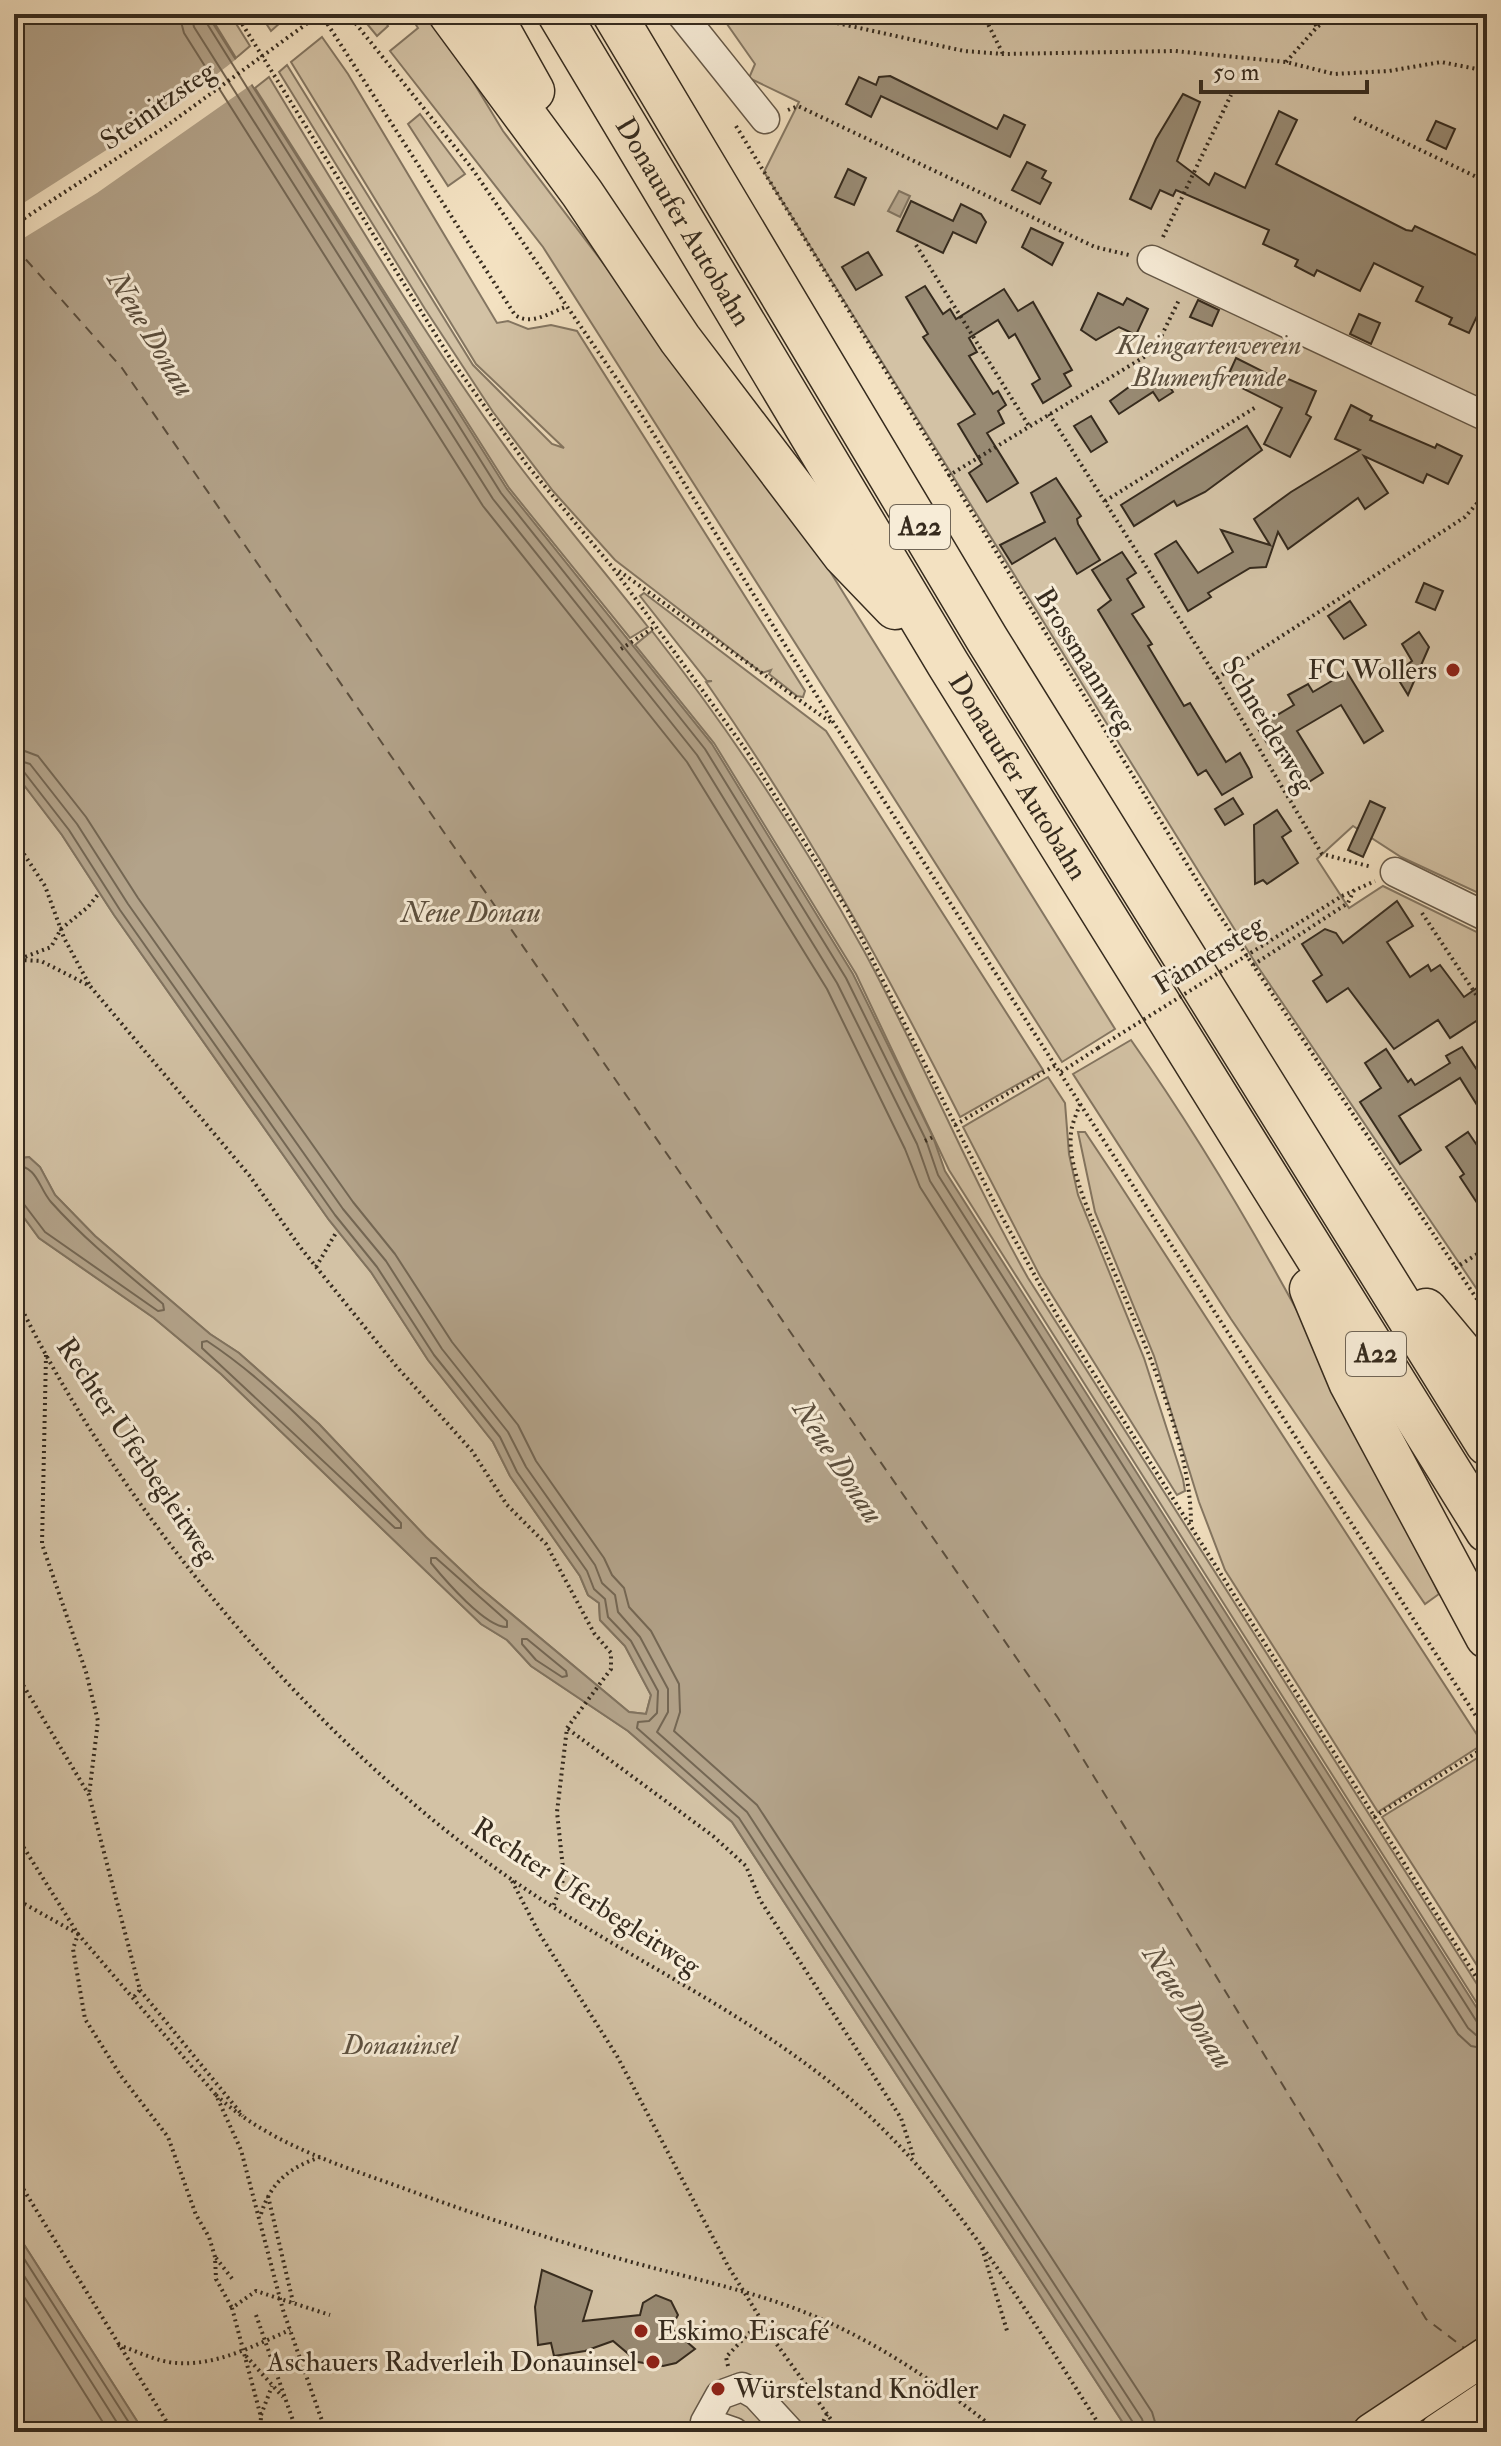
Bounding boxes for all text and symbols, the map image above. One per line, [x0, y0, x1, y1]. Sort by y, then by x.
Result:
scale bar [1201, 44, 1367, 94]
street label: Steinitzsteg [94, 53, 223, 158]
text: 50 m [1213, 57, 1260, 88]
street label: Donauufer Autobahn [607, 111, 759, 332]
water label: Neue Donau [98, 263, 203, 403]
park label: Kleingartenverein Blumenfreunde [1115, 328, 1301, 395]
road number: A22 [890, 505, 950, 549]
street label: Brossmannweg [1026, 582, 1144, 741]
street label: Schneiderweg [1213, 650, 1323, 801]
place label: FC Wollers [1308, 653, 1437, 688]
marker: FC Wollers [1444, 661, 1462, 679]
street label: Donauufer Autobahn [940, 667, 1095, 886]
water label: Neue Donau [399, 894, 541, 931]
street label: Fännersteg [1147, 907, 1272, 1003]
street label: Rechter Uferbegleitweg [48, 1331, 226, 1572]
road number: A22 [1346, 1332, 1406, 1376]
water label: Neue Donau [783, 1392, 892, 1531]
street label: Rechter Uferbegleitweg [465, 1810, 708, 1985]
water label: Neue Donau [1133, 1937, 1242, 2076]
park label: Donauinsel [342, 2028, 460, 2063]
place label: Eskimo Eiscafé [657, 2314, 830, 2349]
marker: Eskimo Eiscafé [632, 2322, 650, 2340]
place label: Aschauers Radverleih Donauinsel [266, 2345, 637, 2380]
marker: Aschauers Radverleih Donauinsel [644, 2353, 662, 2371]
place label: Würstelstand Knödler [733, 2372, 979, 2407]
marker: Würstelstand Knödler [709, 2380, 727, 2398]

